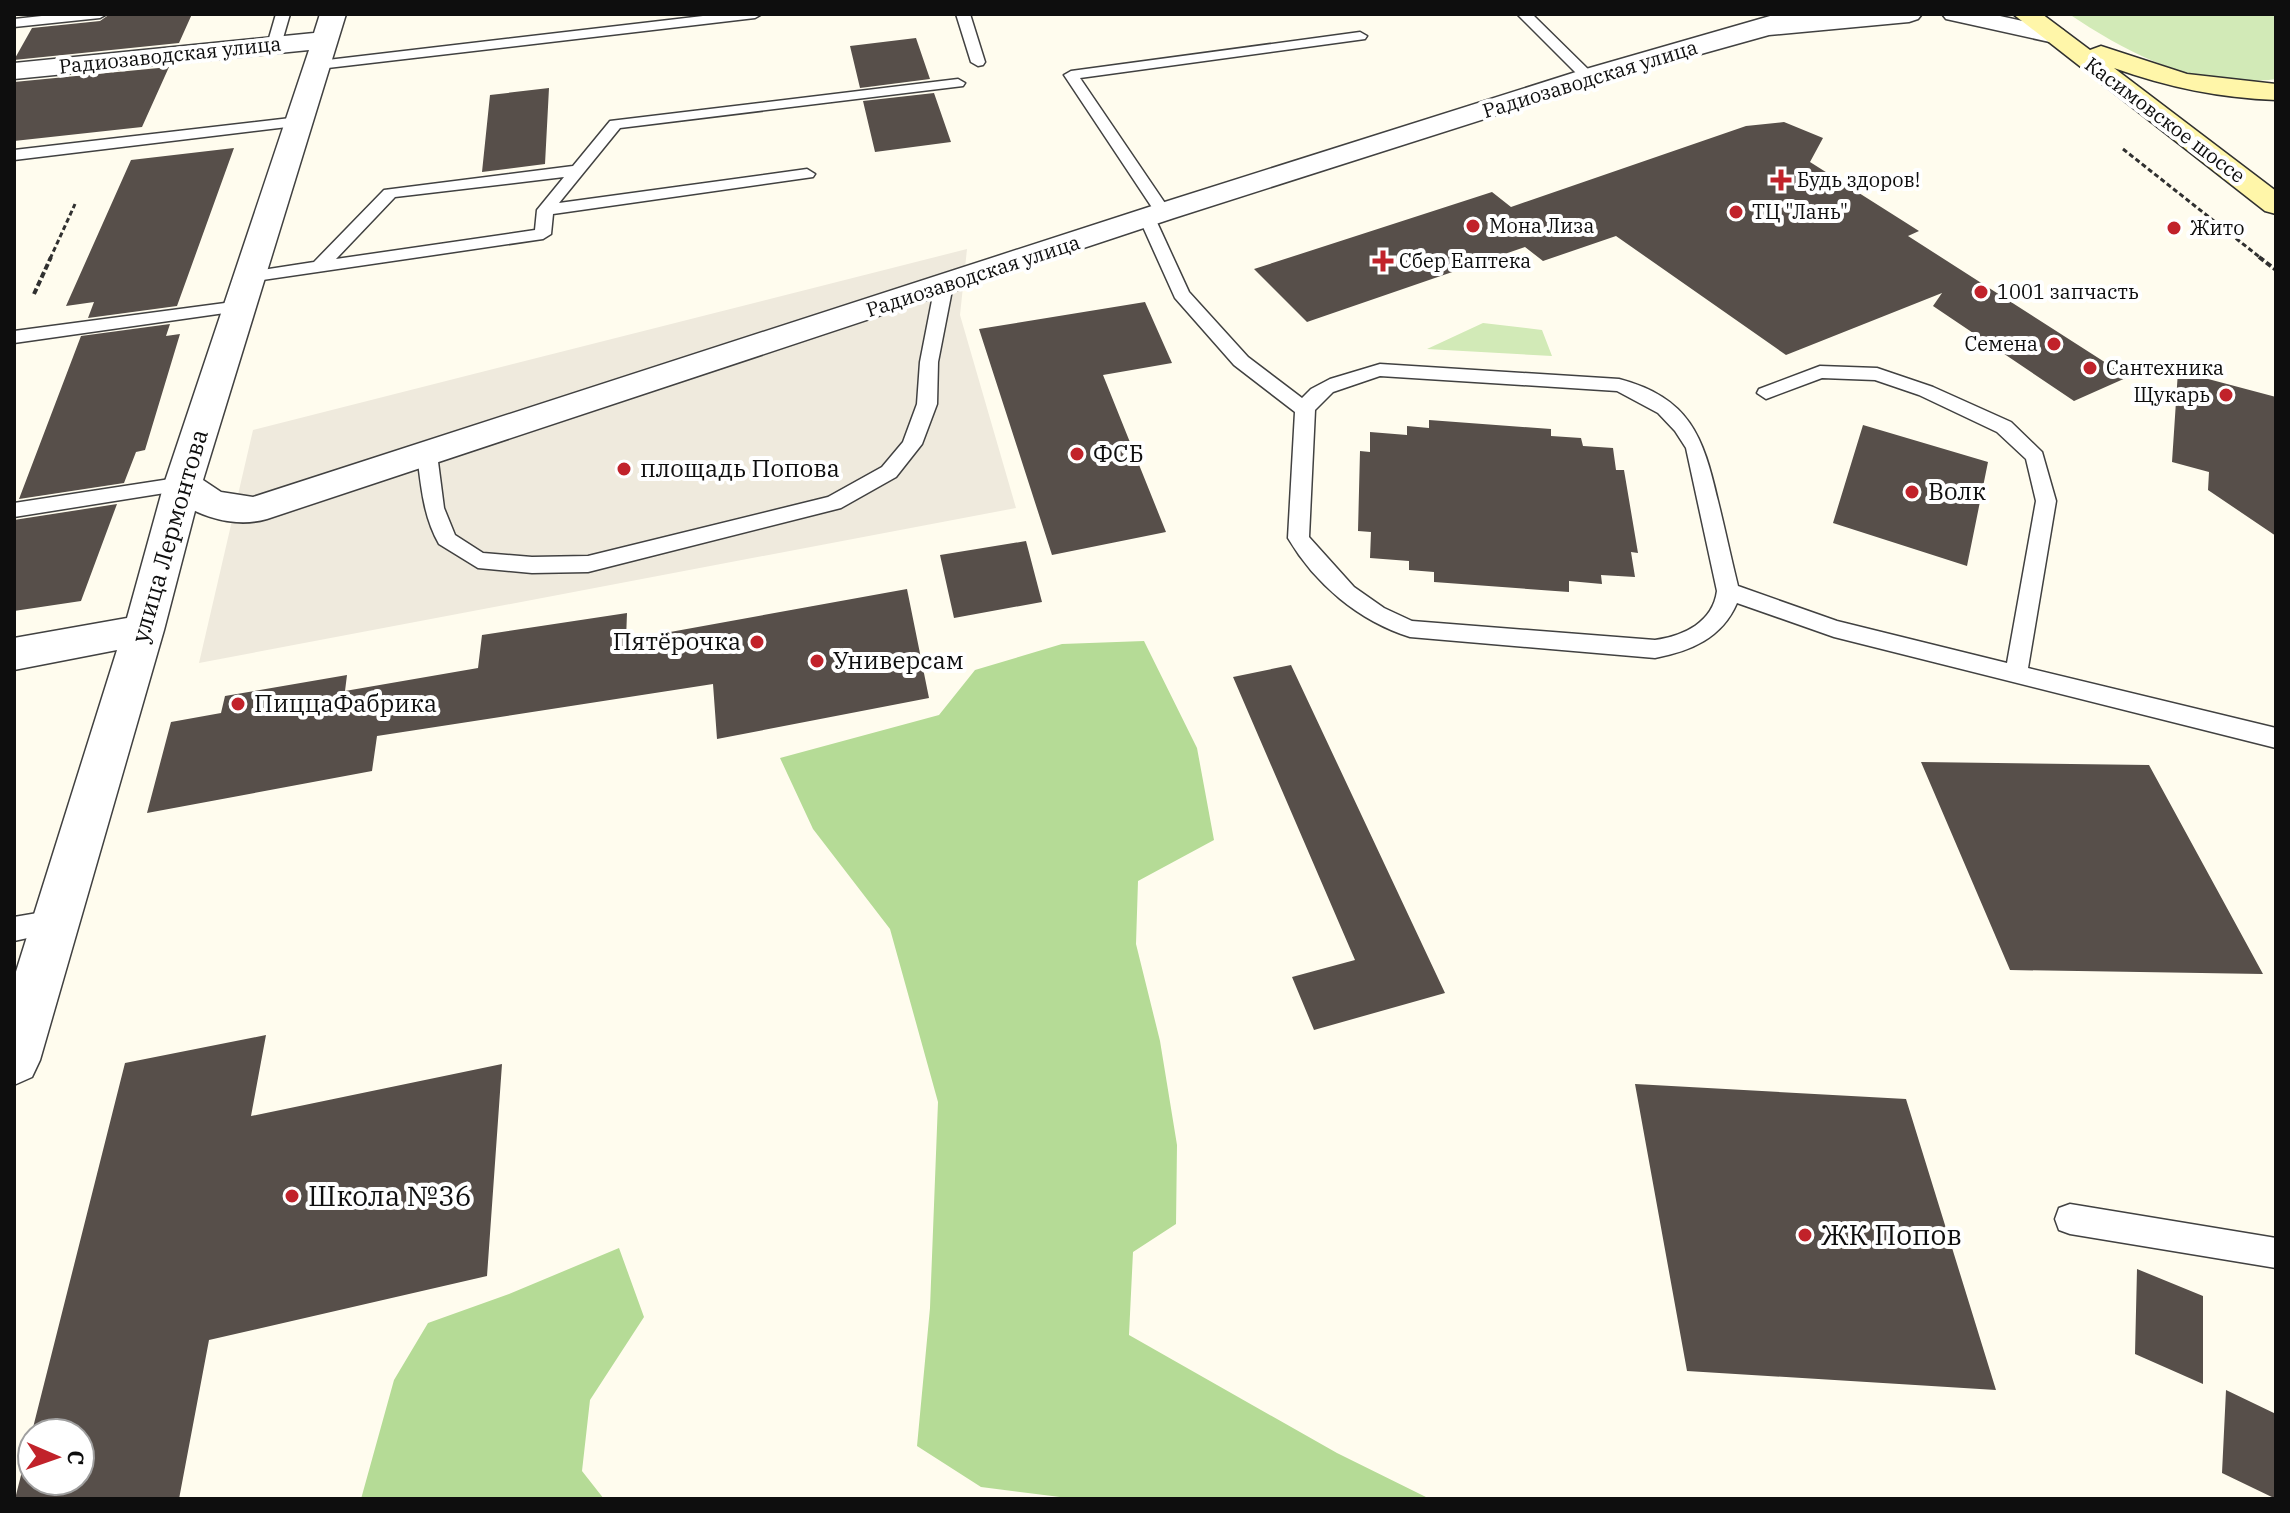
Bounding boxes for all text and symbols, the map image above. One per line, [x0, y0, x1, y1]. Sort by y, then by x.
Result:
street label: Радиозаводская улица [57, 29, 283, 80]
street label: Радиозаводская улица [1479, 33, 1701, 124]
street label: Касимовское шоссе [2080, 50, 2251, 189]
place label: Будь здоров! [1797, 166, 1920, 193]
marker: Будь здоров! [1772, 171, 1790, 189]
place label: ТЦ "Лань" [1752, 198, 1848, 225]
marker: ТЦ "Лань" [1727, 203, 1745, 221]
place label: Мона Лиза [1489, 212, 1594, 239]
place label: Жито [2190, 214, 2245, 241]
marker: Мона Лиза [1464, 217, 1482, 235]
marker: Жито [2165, 219, 2183, 237]
street label: Радиозаводская улица [862, 228, 1083, 323]
place label: Сбер Еаптека [1399, 247, 1531, 274]
marker: Сбер Еаптека [1374, 252, 1392, 270]
place label: 1001 запчасть [1997, 278, 2139, 305]
marker: 1001 запчасть [1972, 283, 1990, 301]
place label: Семена [1965, 330, 2038, 357]
marker: Семена [2045, 335, 2063, 353]
place label: Сантехника [2106, 354, 2224, 381]
marker: Сантехника [2081, 359, 2099, 377]
place label: Щукарь [2133, 381, 2210, 408]
marker: Щукарь [2217, 386, 2235, 404]
street label: улица Лермонтова [123, 425, 215, 646]
place label: ФСБ [1093, 437, 1144, 469]
marker: ФСБ [1068, 445, 1086, 463]
place label: площадь Попова [640, 452, 840, 484]
marker: площадь Попова [615, 460, 633, 478]
place label: Волк [1928, 475, 1986, 507]
marker: Волк [1903, 483, 1921, 501]
place label: Пятёрочка [613, 625, 741, 657]
marker: Пятёрочка [748, 633, 766, 651]
place label: Универсам [833, 644, 964, 676]
marker: Универсам [808, 652, 826, 670]
place label: ПиццаФабрика [254, 687, 437, 719]
marker: ПиццаФабрика [229, 695, 247, 713]
place label: Школа №36 [308, 1177, 472, 1214]
marker: Школа №36 [283, 1187, 301, 1205]
place label: ЖК Попов [1821, 1216, 1962, 1253]
marker: ЖК Попов [1796, 1226, 1814, 1244]
north arrow [16, 1417, 96, 1497]
text: С [62, 1450, 91, 1466]

